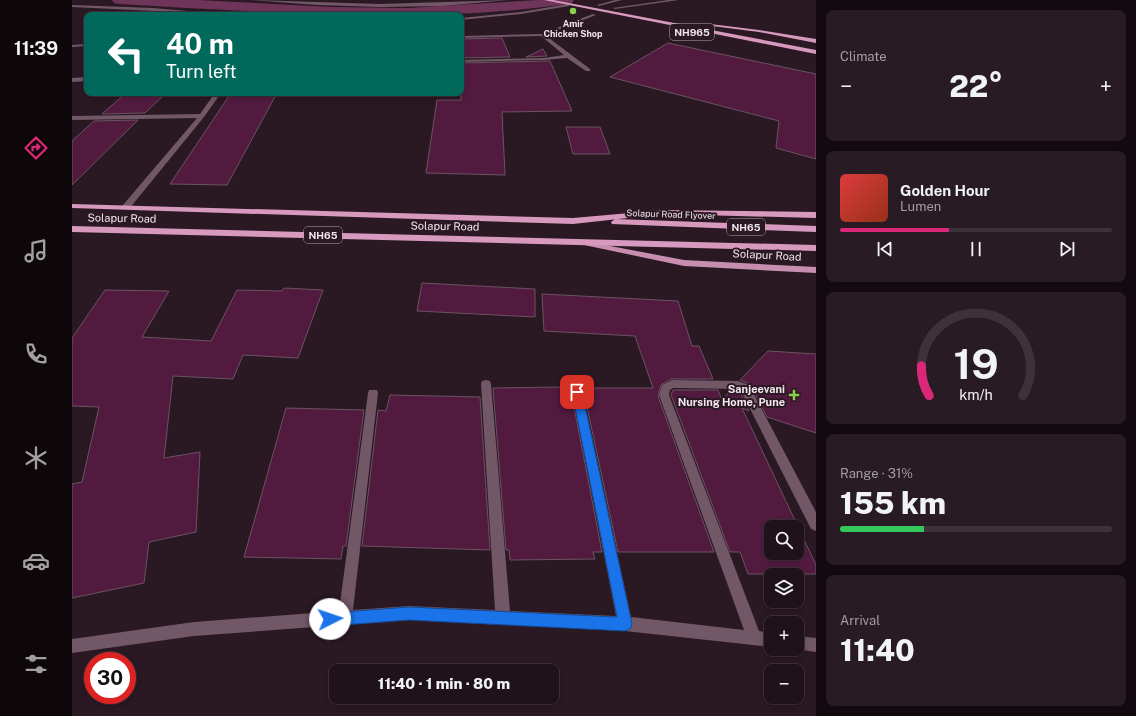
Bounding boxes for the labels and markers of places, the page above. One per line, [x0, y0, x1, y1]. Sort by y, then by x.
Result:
marker: Amir Chicken Shop [568, 6, 578, 16]
place label: Amir Chicken Shop [544, 18, 603, 39]
pin [560, 375, 594, 409]
place label: Sanjeevani Nursing Home, Pune [678, 383, 785, 408]
marker: Sanjeevani Nursing Home, Pune [788, 389, 800, 401]

